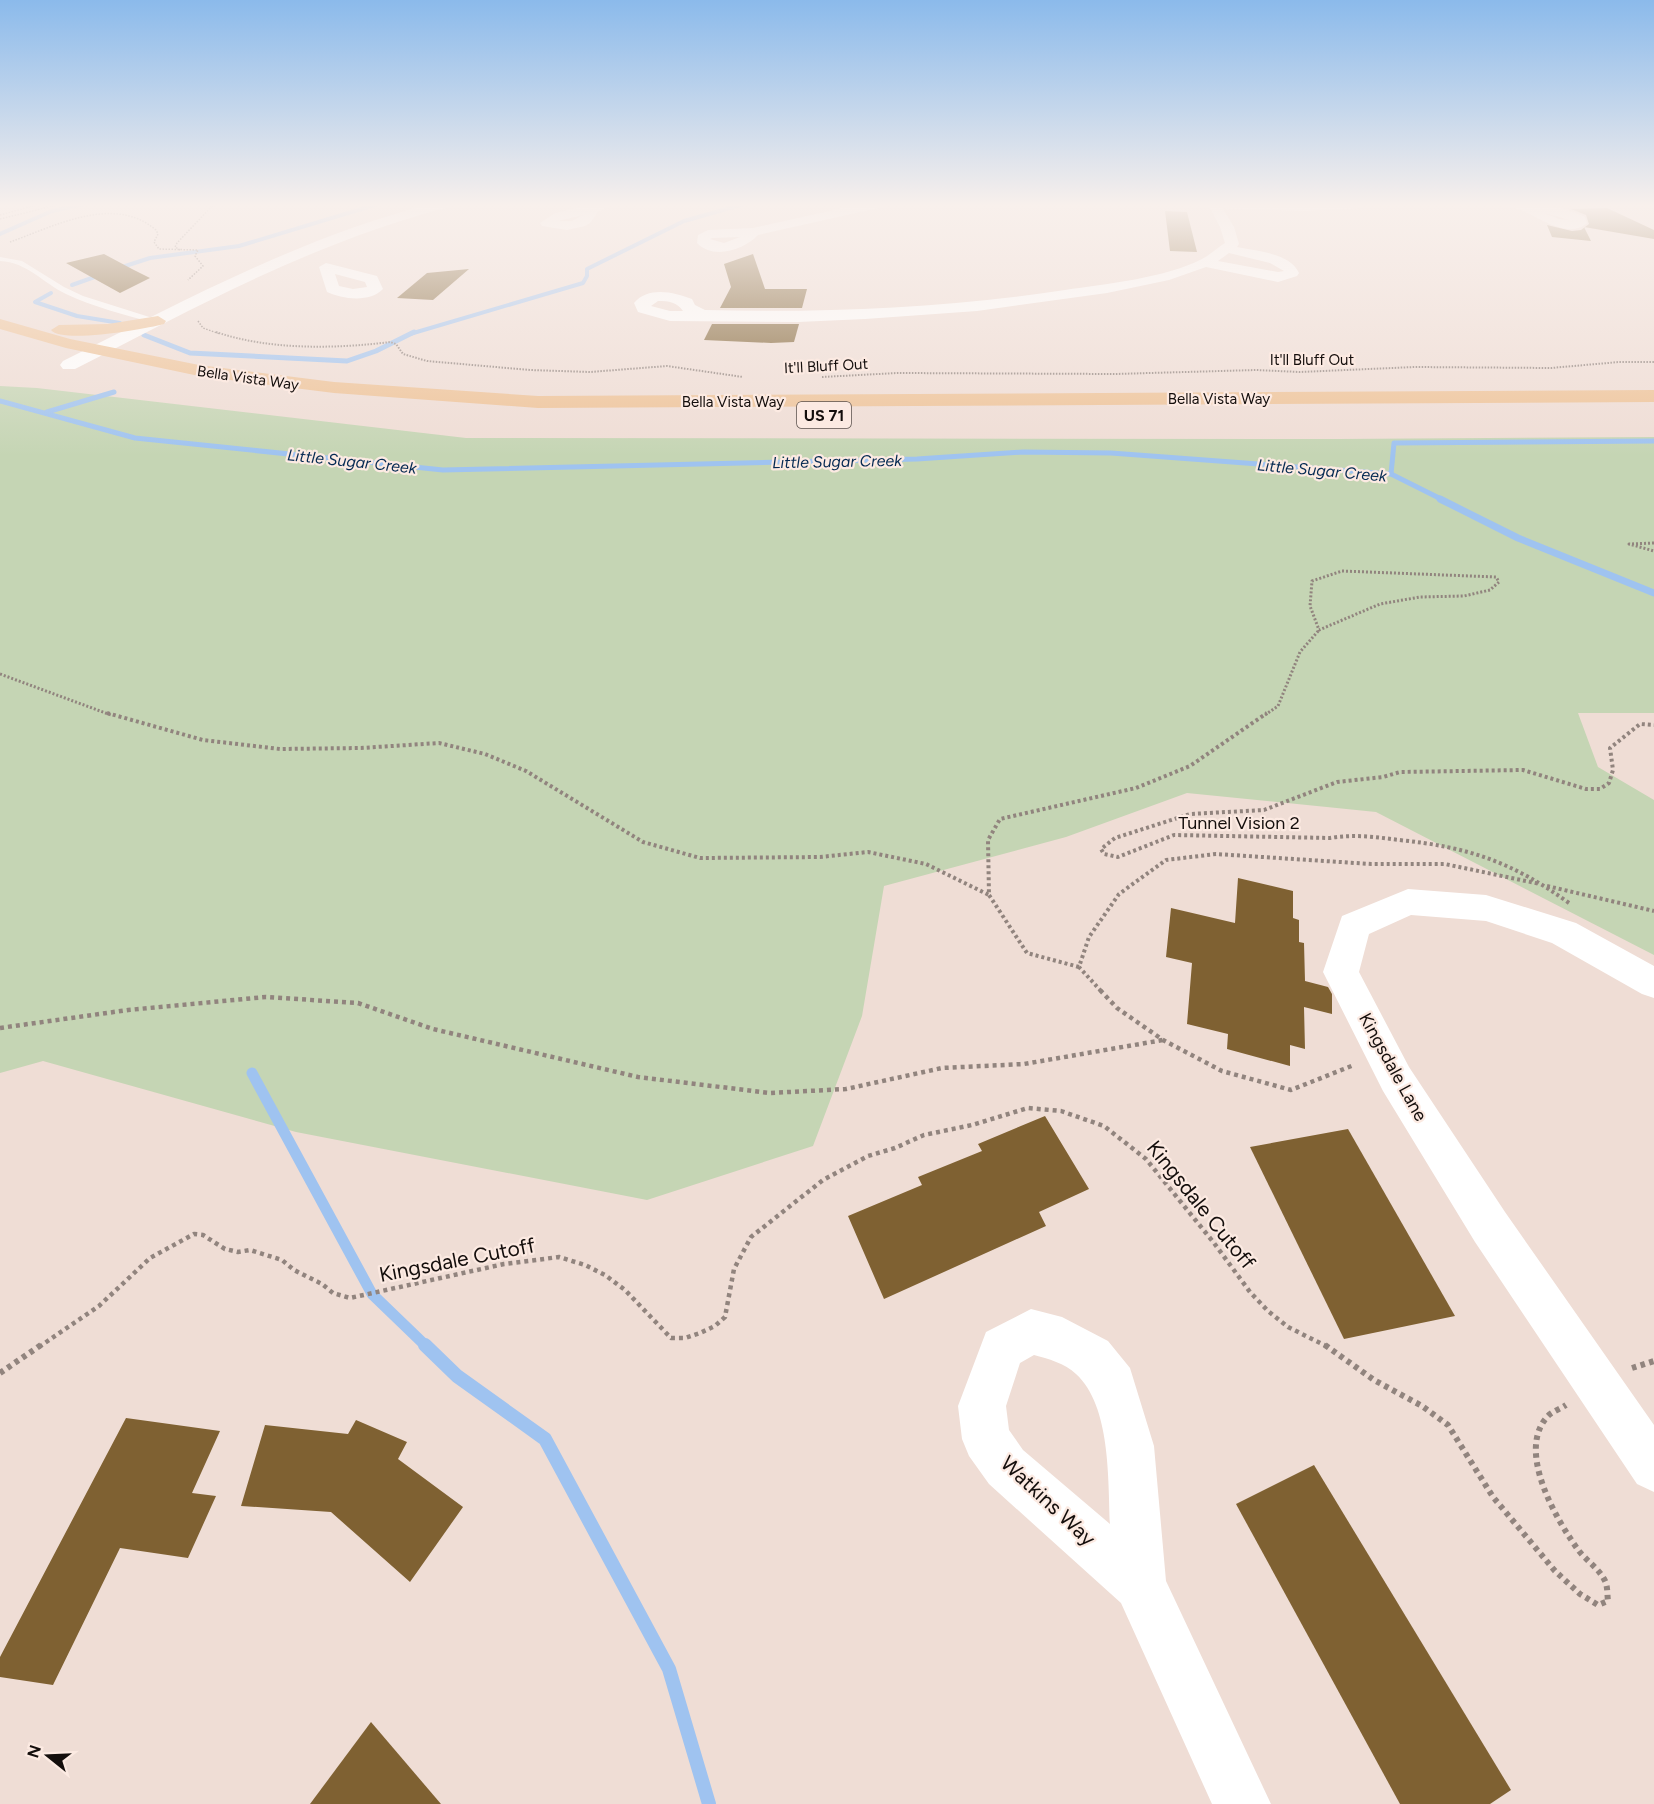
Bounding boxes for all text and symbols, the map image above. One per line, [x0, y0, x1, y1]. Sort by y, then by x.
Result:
street label: It'll Bluff Out [1270, 351, 1354, 369]
street label: It'll Bluff Out [783, 355, 869, 377]
street label: Bella Vista Way [196, 362, 300, 394]
street label: Bella Vista Way [1168, 390, 1270, 408]
street label: Bella Vista Way [682, 393, 784, 411]
road number: US 71 [797, 402, 851, 428]
water label: Little Sugar Creek [286, 445, 419, 478]
water label: Little Sugar Creek [772, 451, 903, 472]
water label: Little Sugar Creek [1256, 455, 1389, 486]
street label: Tunnel Vision 2 [1178, 812, 1300, 834]
street label: Kingsdale Lane [1354, 1009, 1432, 1125]
street label: Kingsdale Cutoff [1142, 1135, 1261, 1274]
street label: Kingsdale Cutoff [377, 1232, 537, 1287]
street label: Watkins Way [996, 1450, 1101, 1551]
north arrow [18, 1726, 78, 1786]
text: N [23, 1743, 45, 1760]

